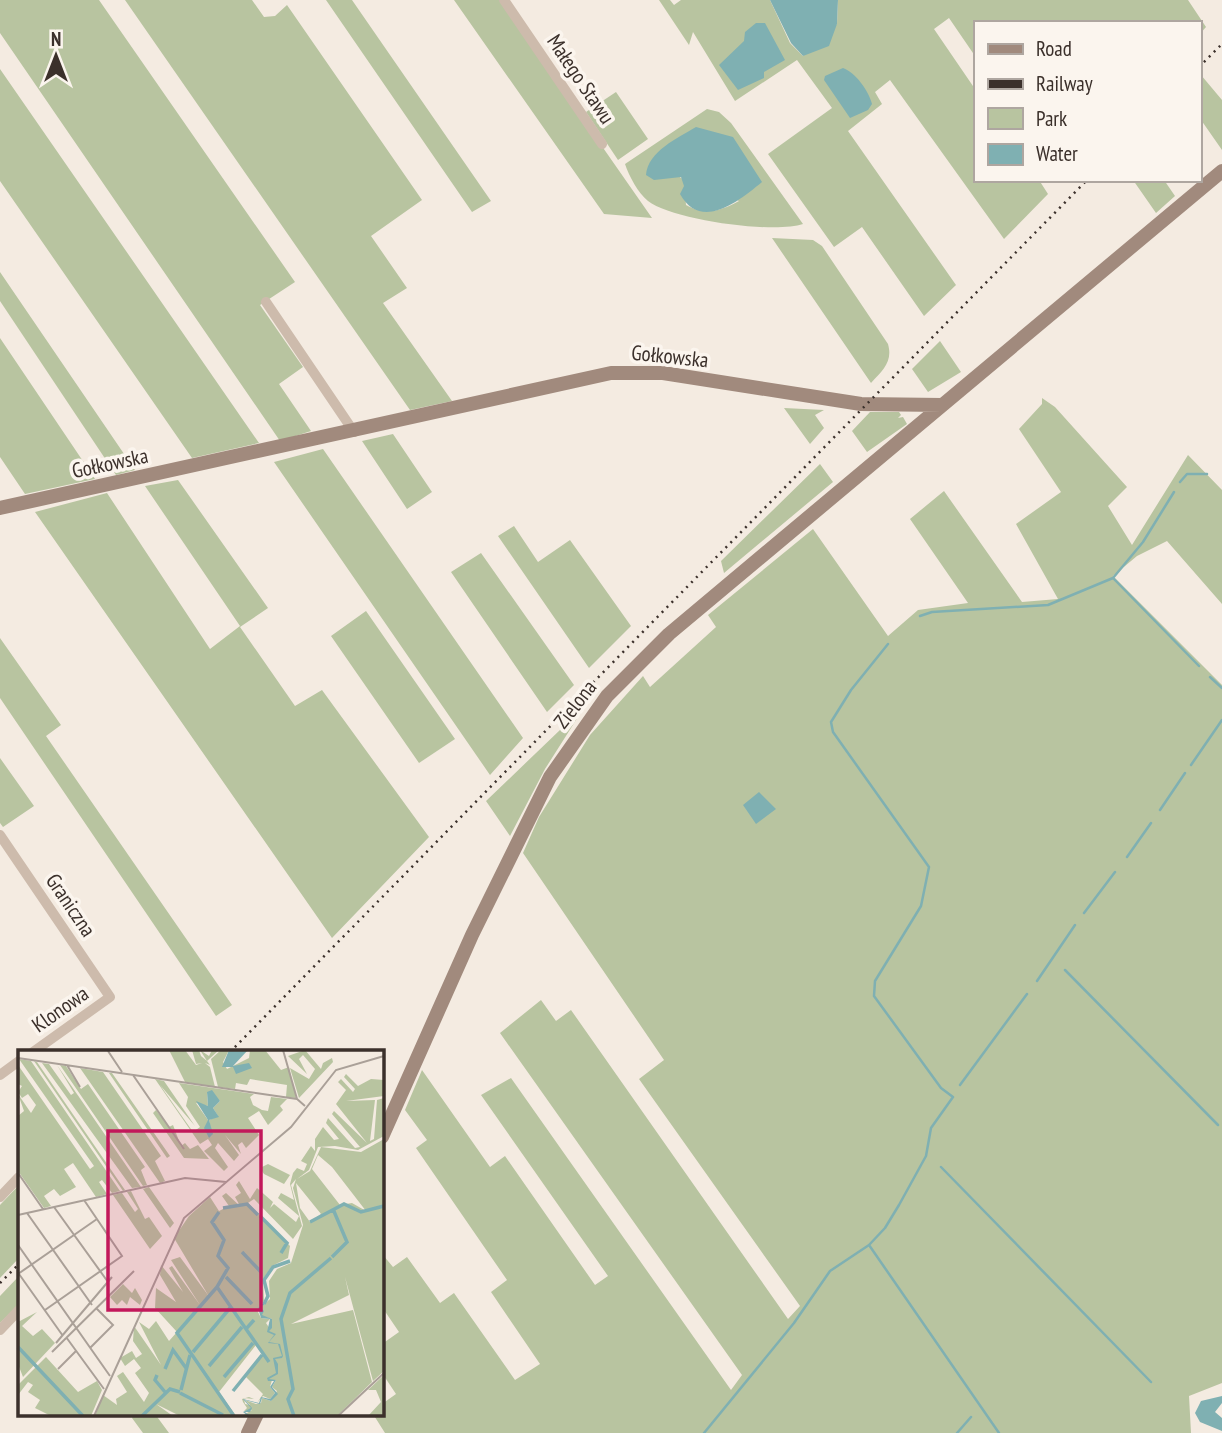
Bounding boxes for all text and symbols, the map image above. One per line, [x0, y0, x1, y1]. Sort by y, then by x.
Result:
north arrow [21, 21, 91, 91]
legend [974, 21, 1201, 182]
text: N [51, 27, 61, 51]
street label: Małego Stawu [541, 29, 621, 129]
text: Road [1036, 35, 1072, 62]
text: Railway [1036, 70, 1093, 97]
text: Park [1036, 105, 1067, 132]
text: Water [1036, 140, 1078, 167]
street label: Gołkowska [630, 339, 710, 373]
street label: Gołkowska [69, 442, 151, 484]
street label: Zielona [548, 674, 602, 734]
street label: Graniczna [40, 868, 102, 942]
street label: Klonowa [26, 980, 94, 1038]
inset map [18, 1050, 383, 1416]

